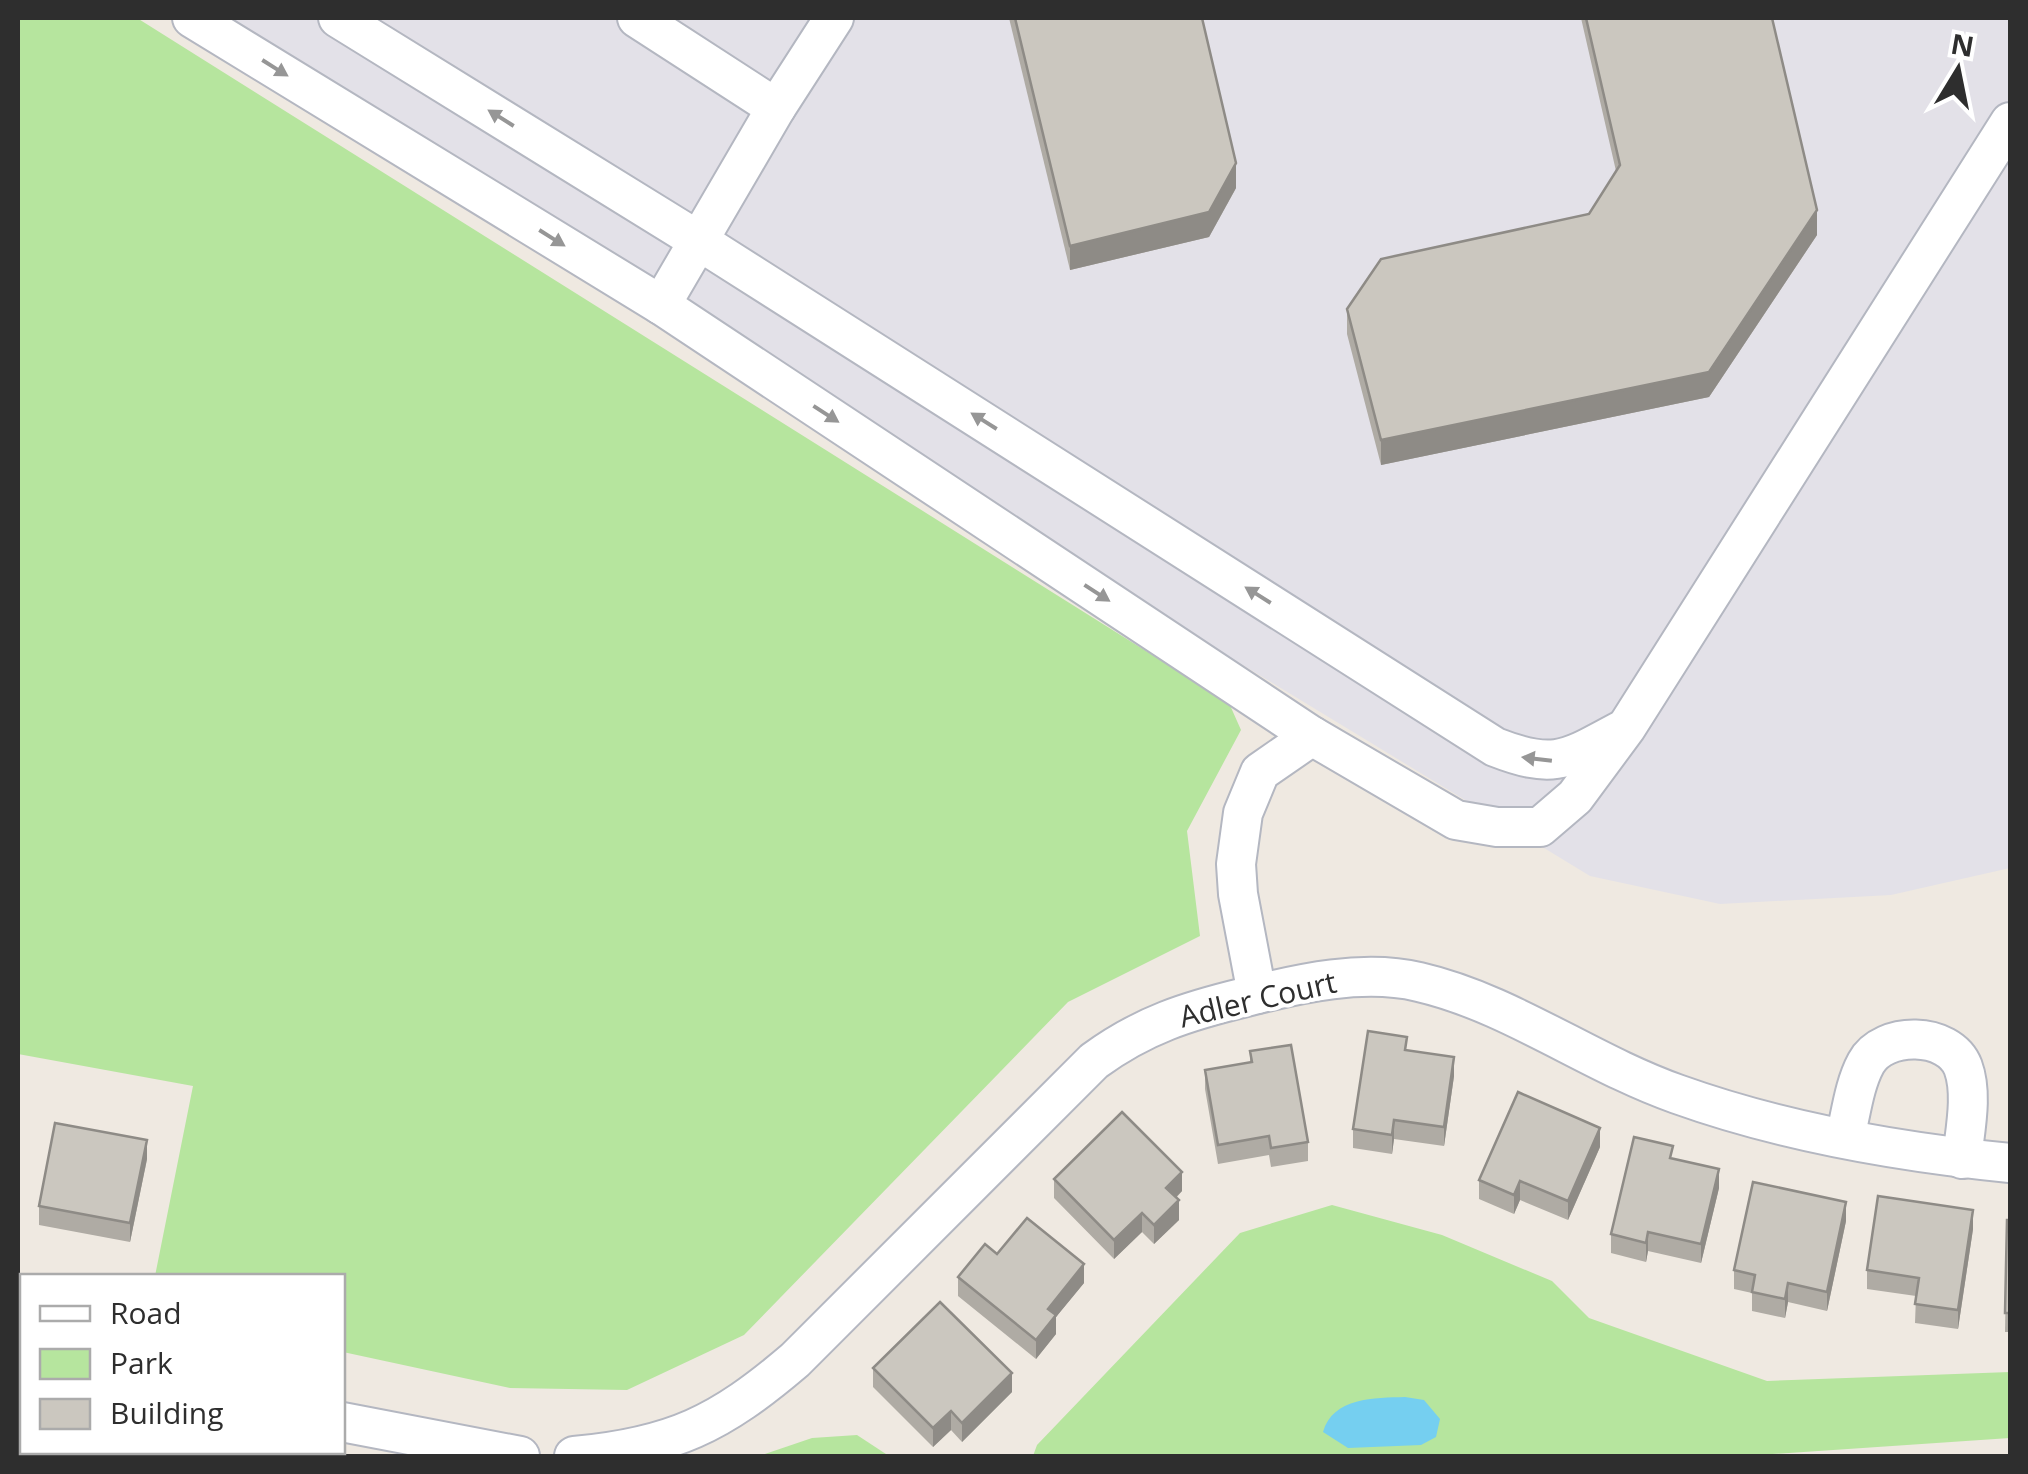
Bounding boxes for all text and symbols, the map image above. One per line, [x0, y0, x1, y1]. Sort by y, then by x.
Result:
north arrow [1908, 20, 2008, 120]
text: N [1948, 24, 1977, 65]
one-way arrow [261, 59, 289, 77]
one-way arrow [487, 110, 515, 128]
one-way arrow [538, 229, 566, 246]
one-way arrow [812, 404, 839, 422]
one-way arrow [970, 413, 998, 431]
one-way arrow [1083, 583, 1110, 601]
one-way arrow [1245, 587, 1272, 605]
one-way arrow [1521, 751, 1552, 767]
street label: Adler Court [1175, 961, 1340, 1037]
legend [20, 1274, 345, 1454]
text: Road [110, 1292, 182, 1333]
text: Park [110, 1342, 173, 1383]
text: Building [110, 1392, 224, 1433]

